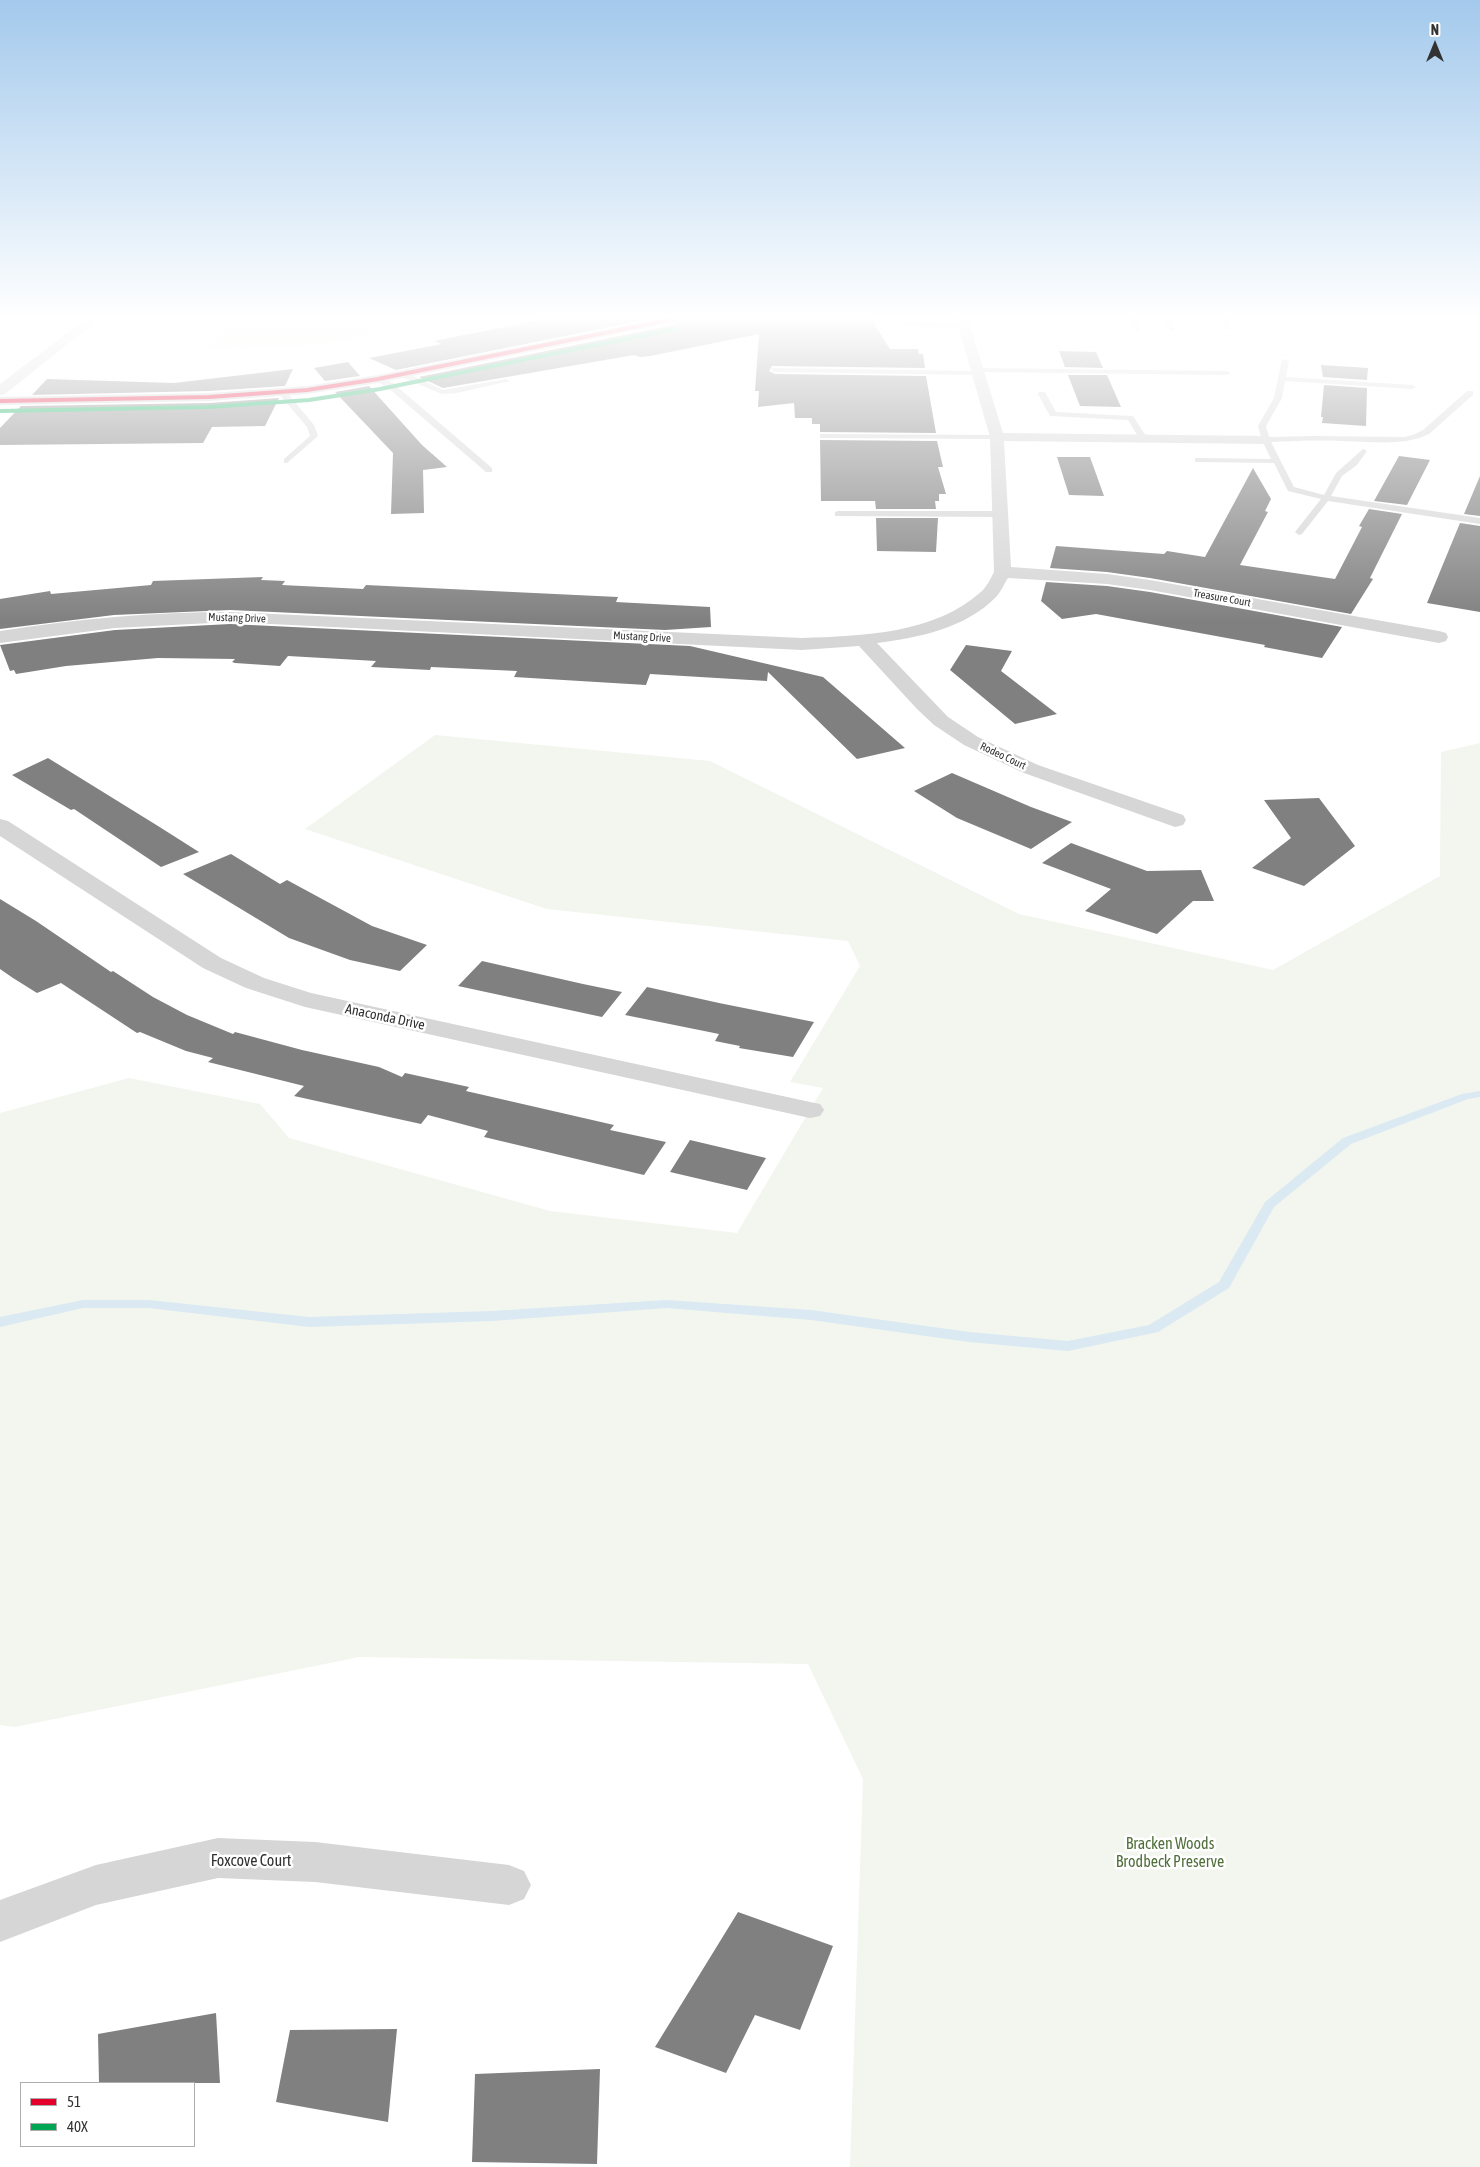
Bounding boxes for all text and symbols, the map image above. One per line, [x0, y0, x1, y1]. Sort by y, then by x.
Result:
north arrow [1410, 20, 1460, 70]
text: N [1431, 22, 1439, 38]
street label: Treasure Court [1192, 586, 1252, 610]
street label: Mustang Drive [208, 610, 266, 626]
street label: Mustang Drive [613, 629, 671, 645]
street label: Rodeo Court [978, 740, 1028, 772]
street label: Anaconda Drive [344, 1000, 426, 1034]
park label: Bracken Woods Brodbeck Preserve [1116, 1834, 1224, 1872]
street label: Foxcove Court [211, 1851, 291, 1871]
legend [20, 2082, 195, 2147]
text: 51 [67, 2093, 81, 2110]
text: 40X [67, 2118, 88, 2135]

